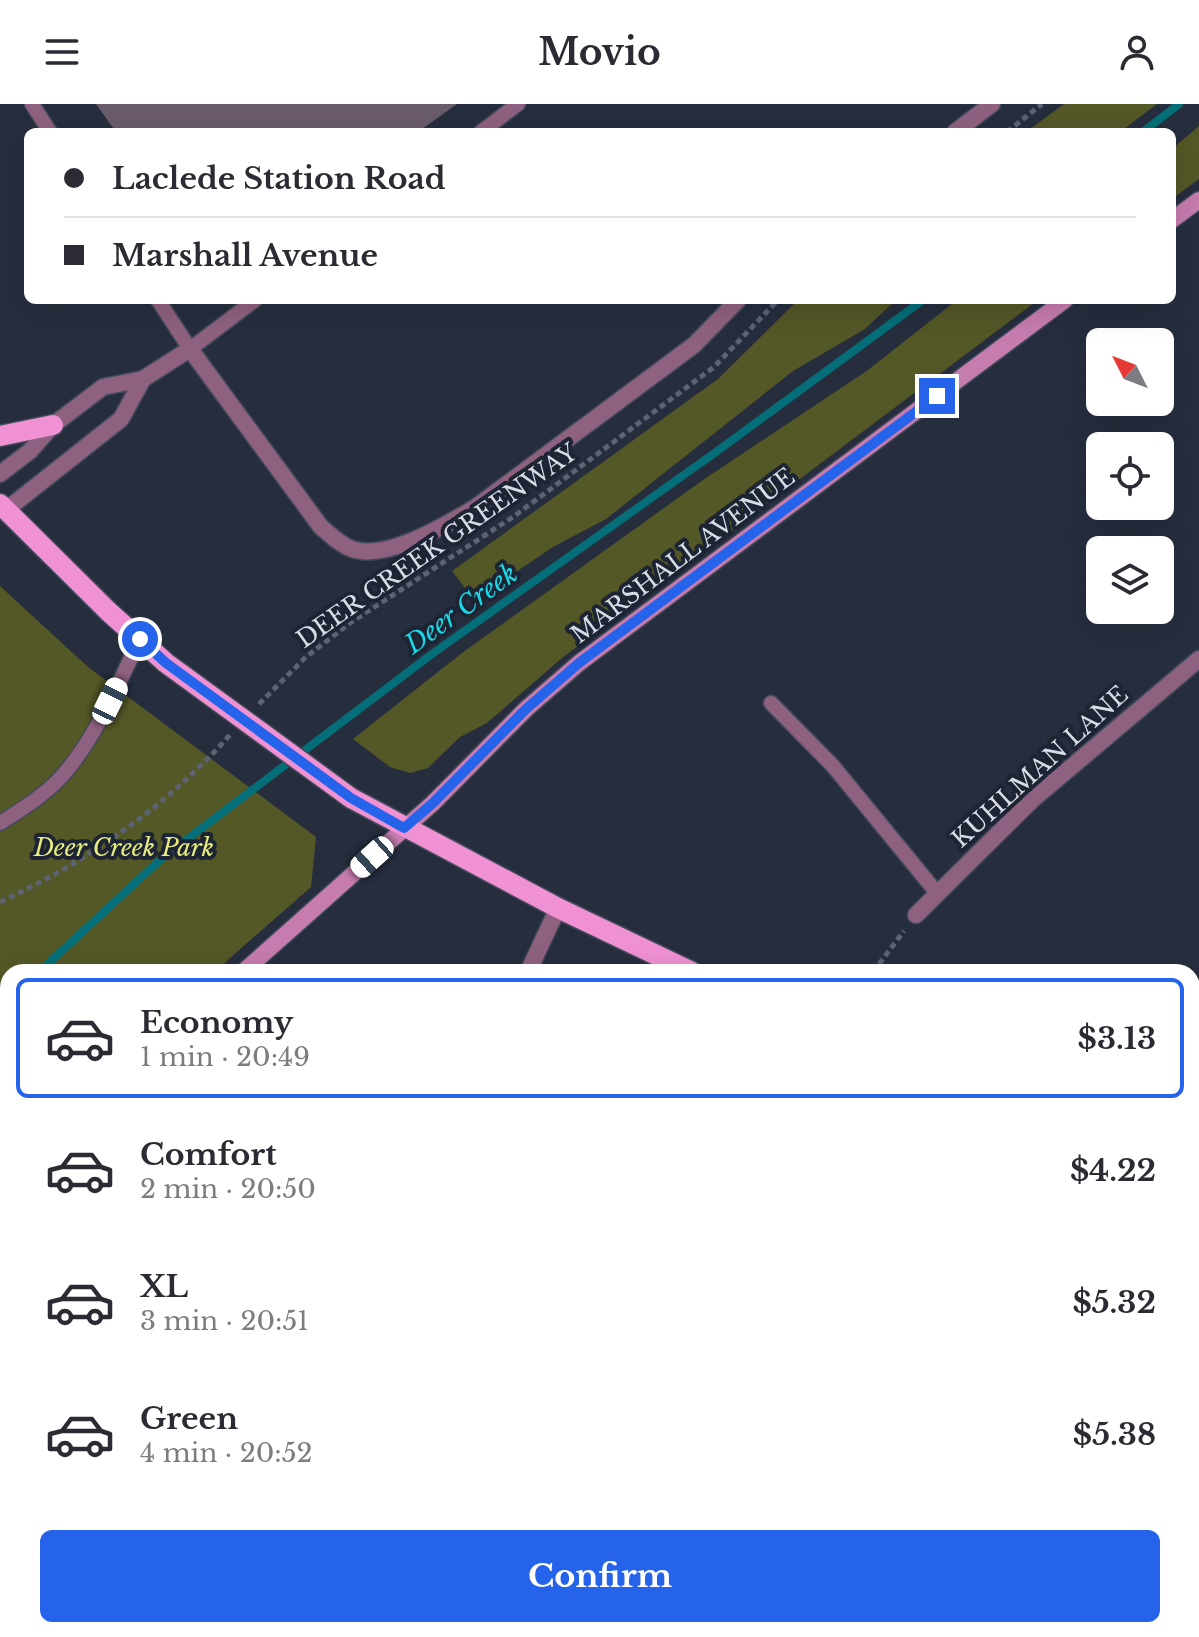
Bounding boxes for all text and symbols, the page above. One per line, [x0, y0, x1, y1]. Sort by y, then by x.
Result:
icon: menu [40, 30, 84, 74]
text: Movio [538, 30, 661, 75]
icon: person [1115, 30, 1159, 74]
text: Laclede Station Road [112, 160, 446, 197]
text: Marshall Avenue [112, 237, 378, 274]
north arrow [1086, 328, 1174, 416]
map controls [1086, 328, 1174, 624]
route end [919, 378, 955, 414]
button: locate [1086, 432, 1174, 520]
street label: DEER CREEK GREENWAY [291, 437, 583, 654]
street label: MARSHALL AVENUE [565, 462, 800, 649]
button: layers [1086, 536, 1174, 624]
water label: Deer Creek [398, 557, 524, 661]
route start [122, 621, 158, 657]
car [89, 674, 131, 728]
street label: KUHLMAN LANE [946, 680, 1134, 853]
car [346, 832, 398, 882]
park label: Deer Creek Park [33, 833, 214, 862]
icon: car [44, 1002, 116, 1074]
text: Economy [140, 1004, 293, 1041]
text: $3.13 [1078, 1020, 1156, 1057]
text: 1 min · 20:49 [140, 1041, 310, 1073]
icon: car [44, 1134, 116, 1206]
text: Comfort [140, 1136, 277, 1173]
text: $4.22 [1070, 1152, 1156, 1189]
text: 2 min · 20:50 [140, 1173, 316, 1205]
icon: car [44, 1266, 116, 1338]
text: XL [140, 1268, 188, 1305]
text: $5.32 [1072, 1284, 1156, 1321]
text: 3 min · 20:51 [140, 1305, 309, 1337]
icon: car [44, 1398, 116, 1470]
text: Green [140, 1400, 238, 1437]
text: $5.38 [1073, 1416, 1156, 1453]
text: 4 min · 20:52 [140, 1437, 312, 1469]
button: Confirm [40, 1530, 1160, 1622]

